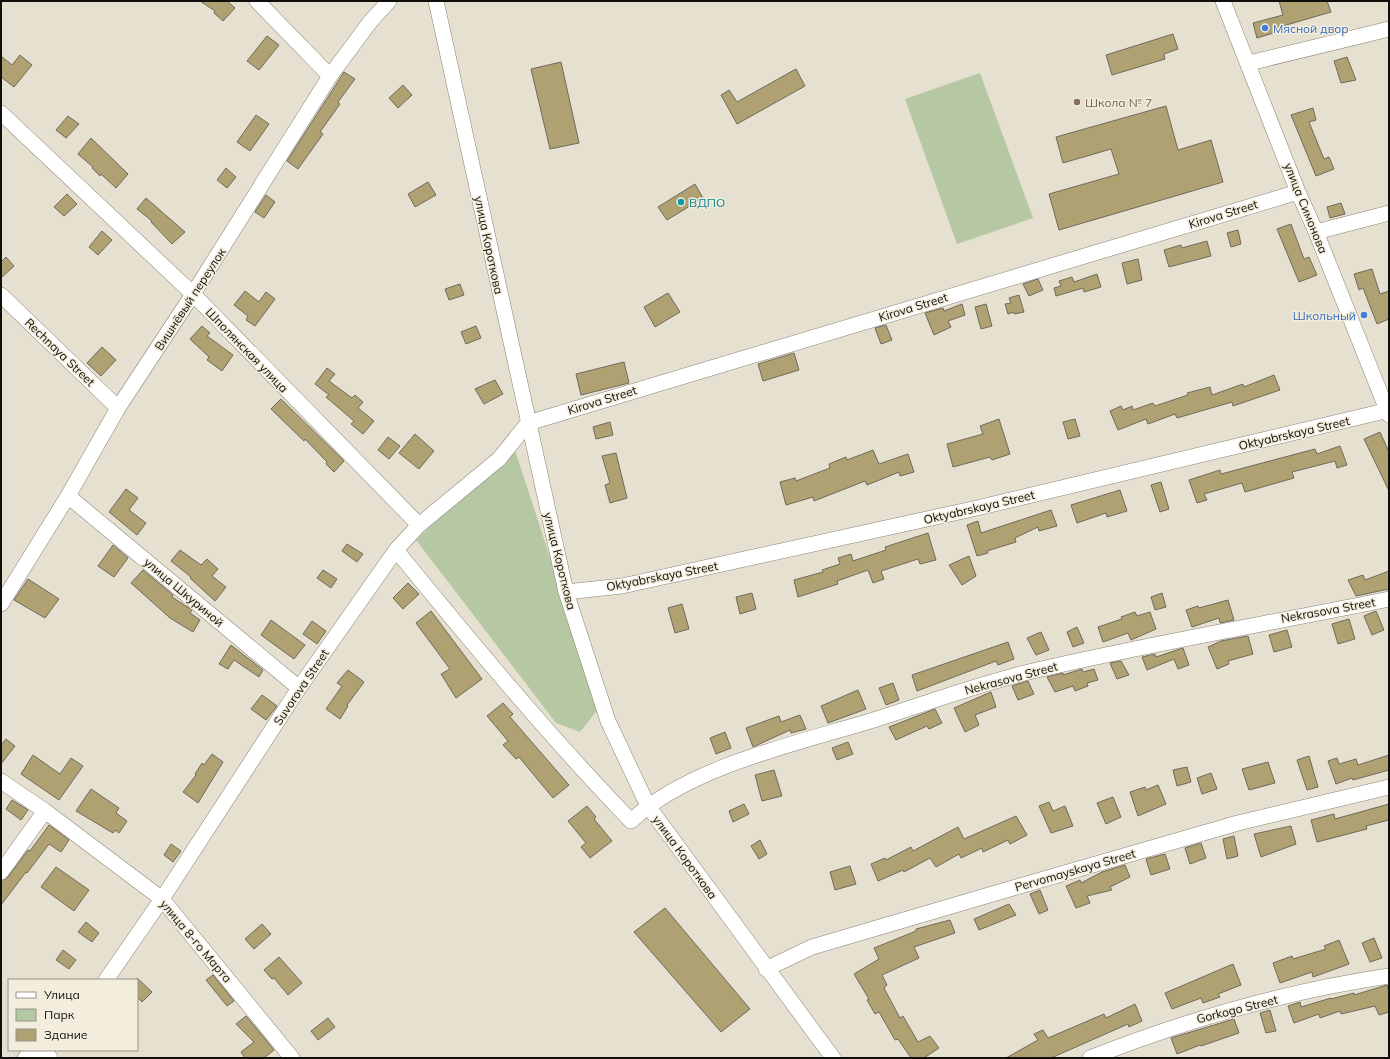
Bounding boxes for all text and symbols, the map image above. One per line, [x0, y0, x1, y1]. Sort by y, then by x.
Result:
place label: Мясной двор [1273, 21, 1349, 36]
marker: Мясной двор [1260, 23, 1270, 33]
place label: Школа № 7 [1085, 95, 1152, 110]
marker: Школа № 7 [1072, 97, 1082, 107]
street label: улица Симонова [1281, 160, 1331, 256]
street label: улица Короткова [471, 194, 507, 296]
place label: ВДПО [689, 195, 725, 210]
street label: Kirova Street [1187, 196, 1259, 232]
marker: ВДПО [676, 197, 686, 207]
street label: Вишнёвый переулок [151, 245, 229, 353]
street label: Kirova Street [877, 289, 949, 325]
street label: Шполянская улица [203, 304, 291, 396]
place label: Школьный [1293, 308, 1356, 323]
marker: Школьный [1359, 310, 1369, 320]
street label: Rechnaya Street [22, 315, 98, 389]
street label: Kirova Street [566, 382, 638, 418]
street label: Oktyabrskaya Street [1237, 413, 1351, 453]
street label: Oktyabrskaya Street [922, 487, 1036, 527]
street label: улица Короткова [541, 511, 579, 611]
street label: улица Шкуриной [141, 554, 227, 630]
street label: Oktyabrskaya Street [605, 558, 719, 594]
street label: Nekrasova Street [1280, 594, 1376, 626]
street label: Suvorova Street [270, 646, 332, 728]
street label: Nekrasova Street [963, 658, 1059, 698]
street label: улица Короткова [650, 812, 720, 902]
street label: Pervomayskaya Street [1013, 846, 1137, 894]
street label: улица 8-го Марта [157, 896, 235, 986]
legend [8, 979, 138, 1051]
text: Улица [43, 987, 80, 1002]
street label: Gorkogo Street [1195, 992, 1279, 1026]
text: Парк [44, 1007, 75, 1022]
text: Здание [44, 1027, 88, 1042]

